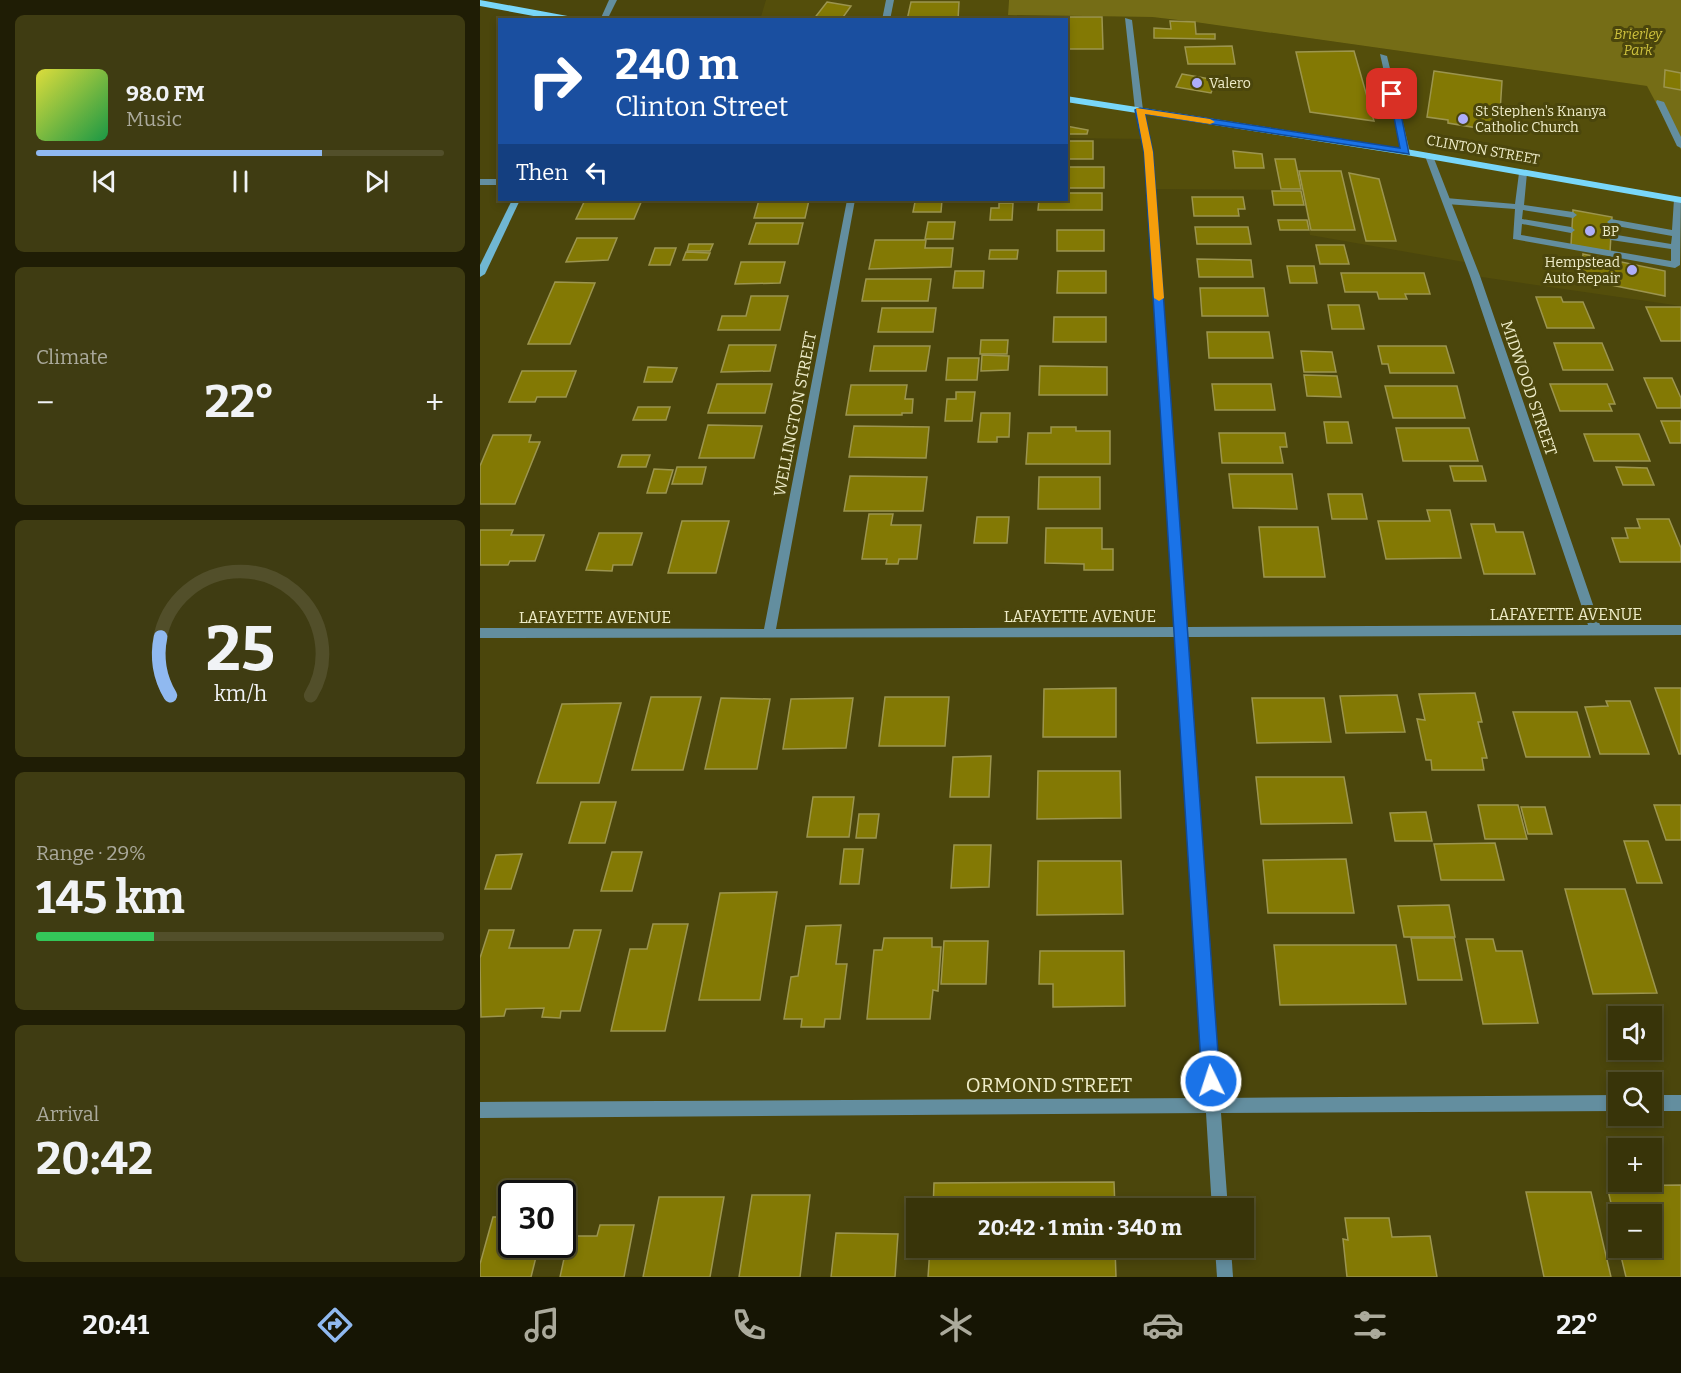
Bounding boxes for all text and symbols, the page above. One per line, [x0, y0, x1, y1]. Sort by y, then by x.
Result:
park label: Brierley Park [1614, 26, 1663, 59]
text: 240 m [615, 40, 739, 90]
icon: right [516, 42, 594, 120]
pin [1366, 68, 1417, 119]
place label: Valero [1209, 75, 1251, 92]
marker: Valero [1190, 76, 1204, 90]
icon: arrive [1375, 77, 1408, 110]
text: 98.0 FM [126, 80, 205, 107]
text: Clinton Street [615, 91, 788, 123]
place label: St Stephen's Knanya Catholic Church [1475, 103, 1607, 136]
text: Music [126, 107, 182, 131]
marker: St Stephen's Knanya Catholic Church [1456, 112, 1470, 126]
street label: CLINTON STREET [1425, 132, 1541, 168]
icon: left [580, 156, 613, 189]
text: Then [516, 159, 568, 186]
icon: previous [88, 165, 121, 198]
icon: pause [224, 165, 257, 198]
icon: next [360, 165, 393, 198]
place label: BP [1602, 223, 1619, 240]
marker: BP [1583, 224, 1597, 238]
place label: Hempstead Auto Repair [1543, 254, 1620, 287]
marker: Hempstead Auto Repair [1625, 263, 1639, 277]
street label: MIDWOOD STREET [1497, 318, 1561, 458]
street label: WELLINGTON STREET [770, 330, 820, 498]
text: Climate [36, 345, 108, 369]
text: 22° [204, 375, 275, 429]
text: − [36, 383, 54, 423]
text: + [425, 383, 444, 423]
street label: LAFAYETTE AVENUE [1490, 605, 1642, 624]
street label: LAFAYETTE AVENUE [1004, 607, 1156, 626]
street label: LAFAYETTE AVENUE [519, 608, 671, 627]
text: 25 [205, 612, 275, 687]
text: km/h [213, 681, 267, 707]
text: Range · 29% [36, 841, 146, 865]
text: 145 km [36, 871, 185, 925]
map controls [1608, 1006, 1662, 1258]
button: sound [1608, 1006, 1662, 1060]
position arrow [1179, 1049, 1243, 1113]
button: search [1608, 1072, 1662, 1126]
street label: ORMOND STREET [966, 1073, 1133, 1097]
text: Arrival [36, 1102, 99, 1126]
text: 20:42 [36, 1132, 153, 1186]
button: + [1608, 1138, 1662, 1192]
speed limit sign: 30 [498, 1180, 576, 1258]
button: − [1608, 1204, 1662, 1258]
text: 20:42 · 1 min · 340 m [978, 1214, 1182, 1241]
icon: directions [314, 1304, 356, 1346]
icon: music [521, 1304, 563, 1346]
icon: phone [728, 1304, 770, 1346]
icon: climate [935, 1304, 977, 1346]
icon: car [1142, 1304, 1184, 1346]
icon: filters [1349, 1304, 1391, 1346]
text: 20:41 [82, 1309, 149, 1341]
text: 22° [1556, 1309, 1598, 1341]

